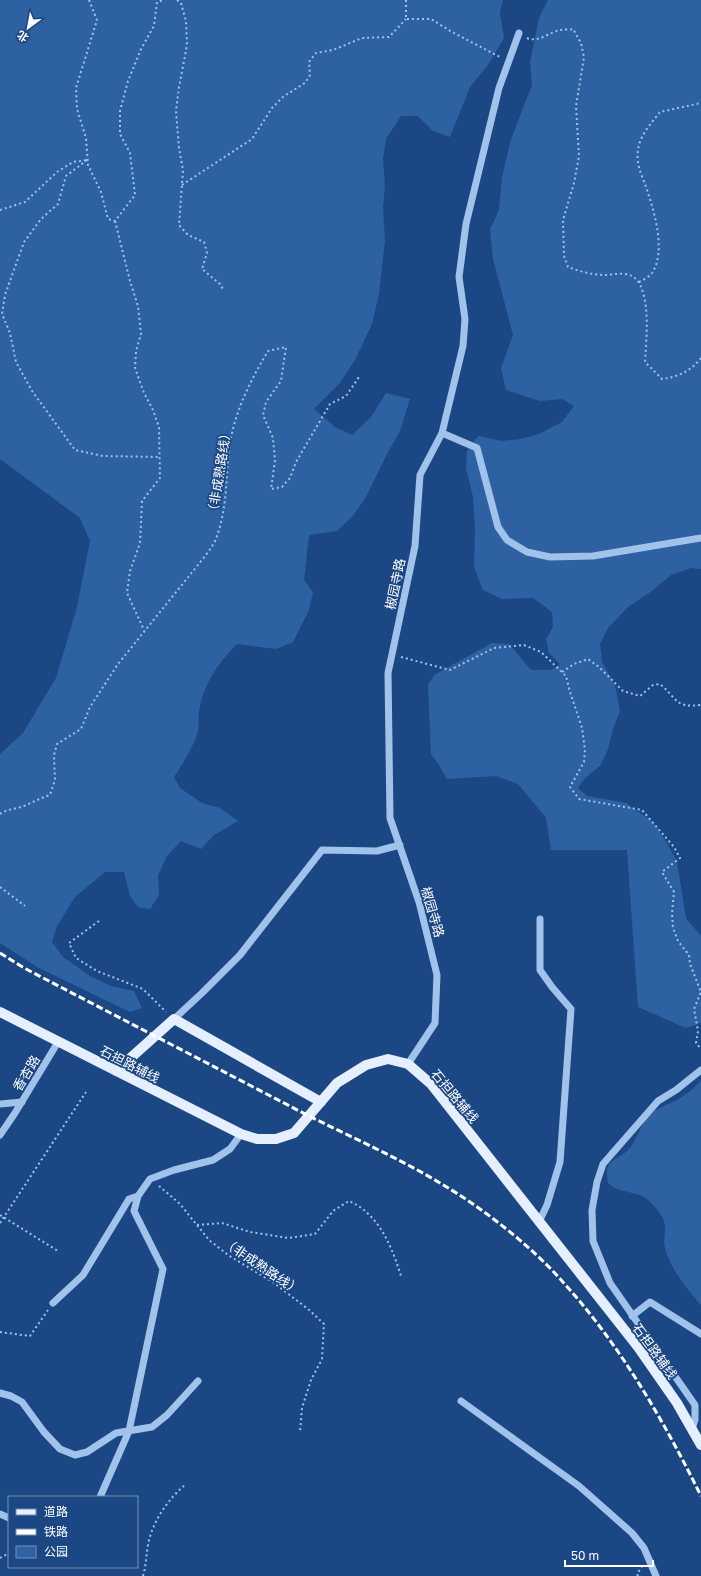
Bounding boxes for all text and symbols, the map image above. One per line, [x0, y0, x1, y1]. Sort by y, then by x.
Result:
north arrow [8, 8, 48, 48]
text: 北 [14, 28, 31, 45]
street label: （非成熟路线） [204, 426, 234, 518]
street label: 椒园寺路 [382, 557, 408, 611]
street label: 椒园寺路 [418, 885, 448, 939]
street label: 石担路辅线 [97, 1042, 163, 1086]
street label: 香杏路 [9, 1052, 43, 1094]
street label: 石担路辅线 [428, 1066, 482, 1126]
street label: （非成熟路线） [220, 1234, 304, 1298]
street label: 石担路辅线 [629, 1320, 681, 1382]
legend [8, 1496, 138, 1568]
text: 道路 [44, 1504, 68, 1519]
text: 铁路 [44, 1524, 68, 1539]
scale bar [565, 1542, 653, 1568]
text: 公园 [44, 1544, 68, 1559]
text: 50 m [571, 1548, 599, 1563]

